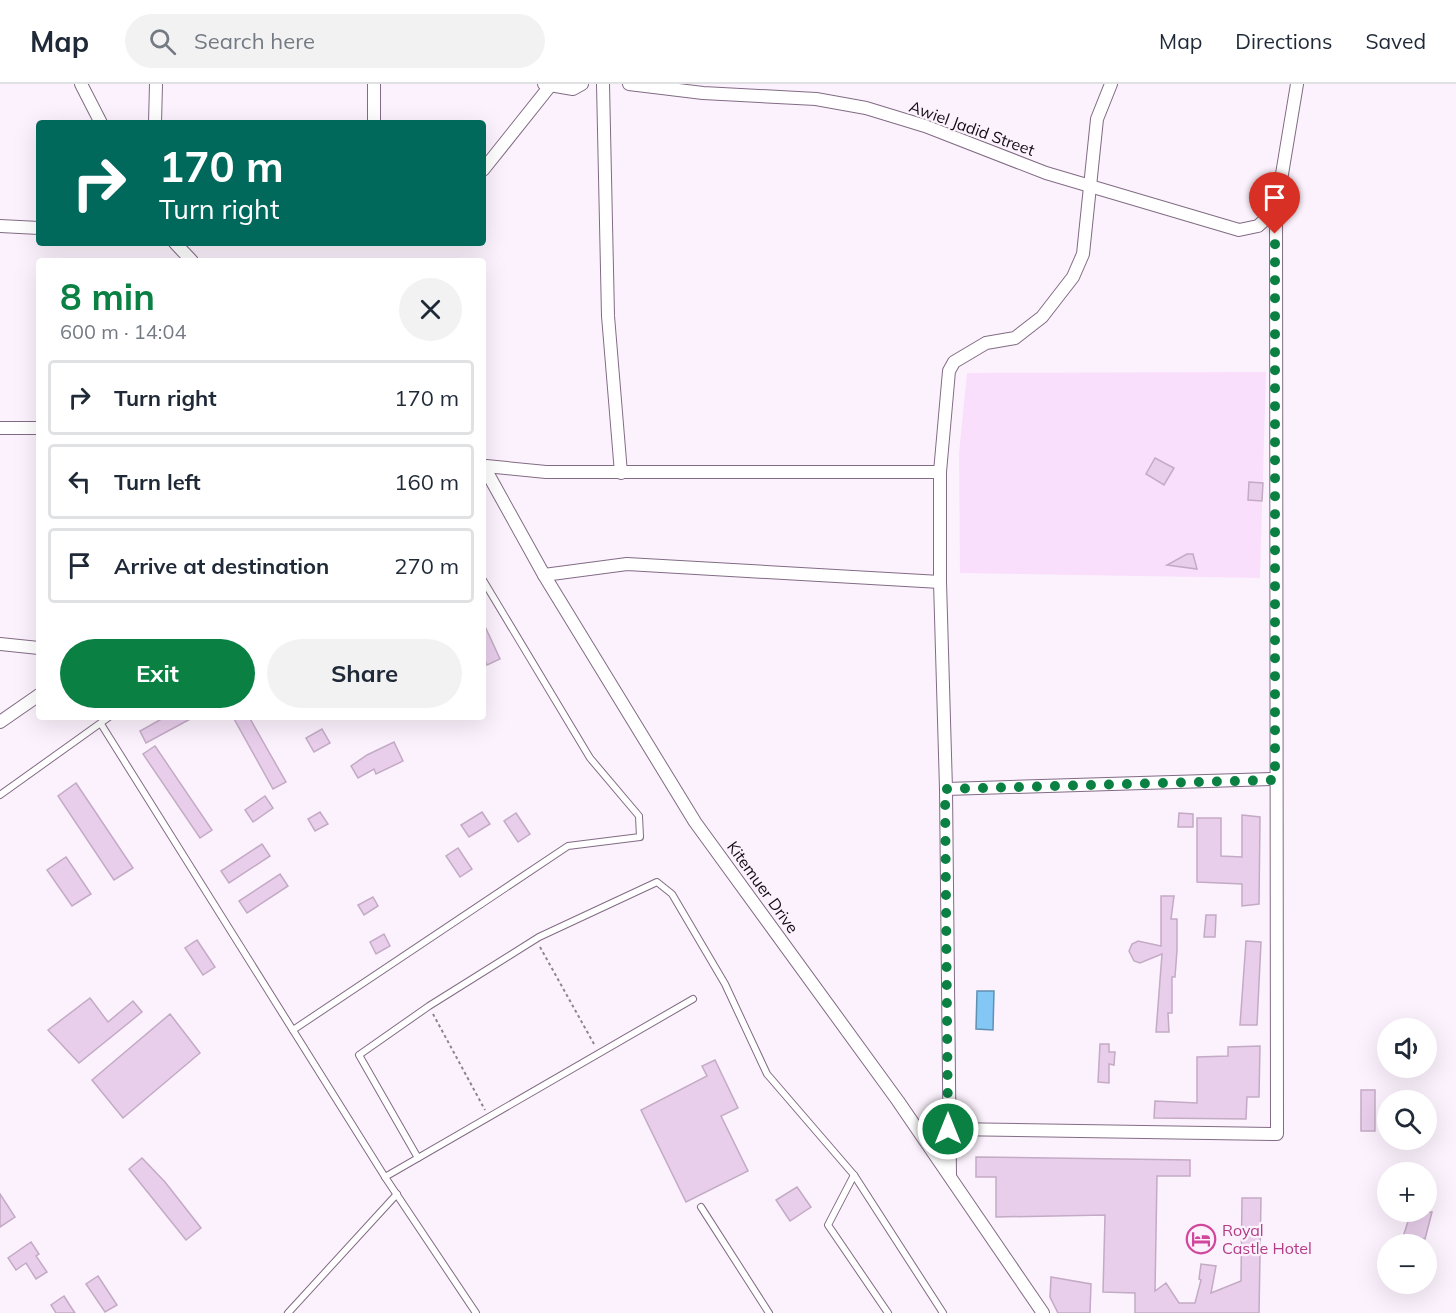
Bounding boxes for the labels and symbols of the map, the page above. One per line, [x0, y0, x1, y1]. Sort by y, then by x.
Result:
street label: Awiel Jadid Street [907, 96, 1038, 160]
pin [1249, 172, 1300, 234]
street label: Kitemuer Drive [723, 837, 803, 937]
position arrow [916, 1097, 980, 1161]
place label: Royal Castle Hotel [1222, 1220, 1312, 1258]
hotel icon: Royal Castle Hotel [1185, 1223, 1217, 1255]

